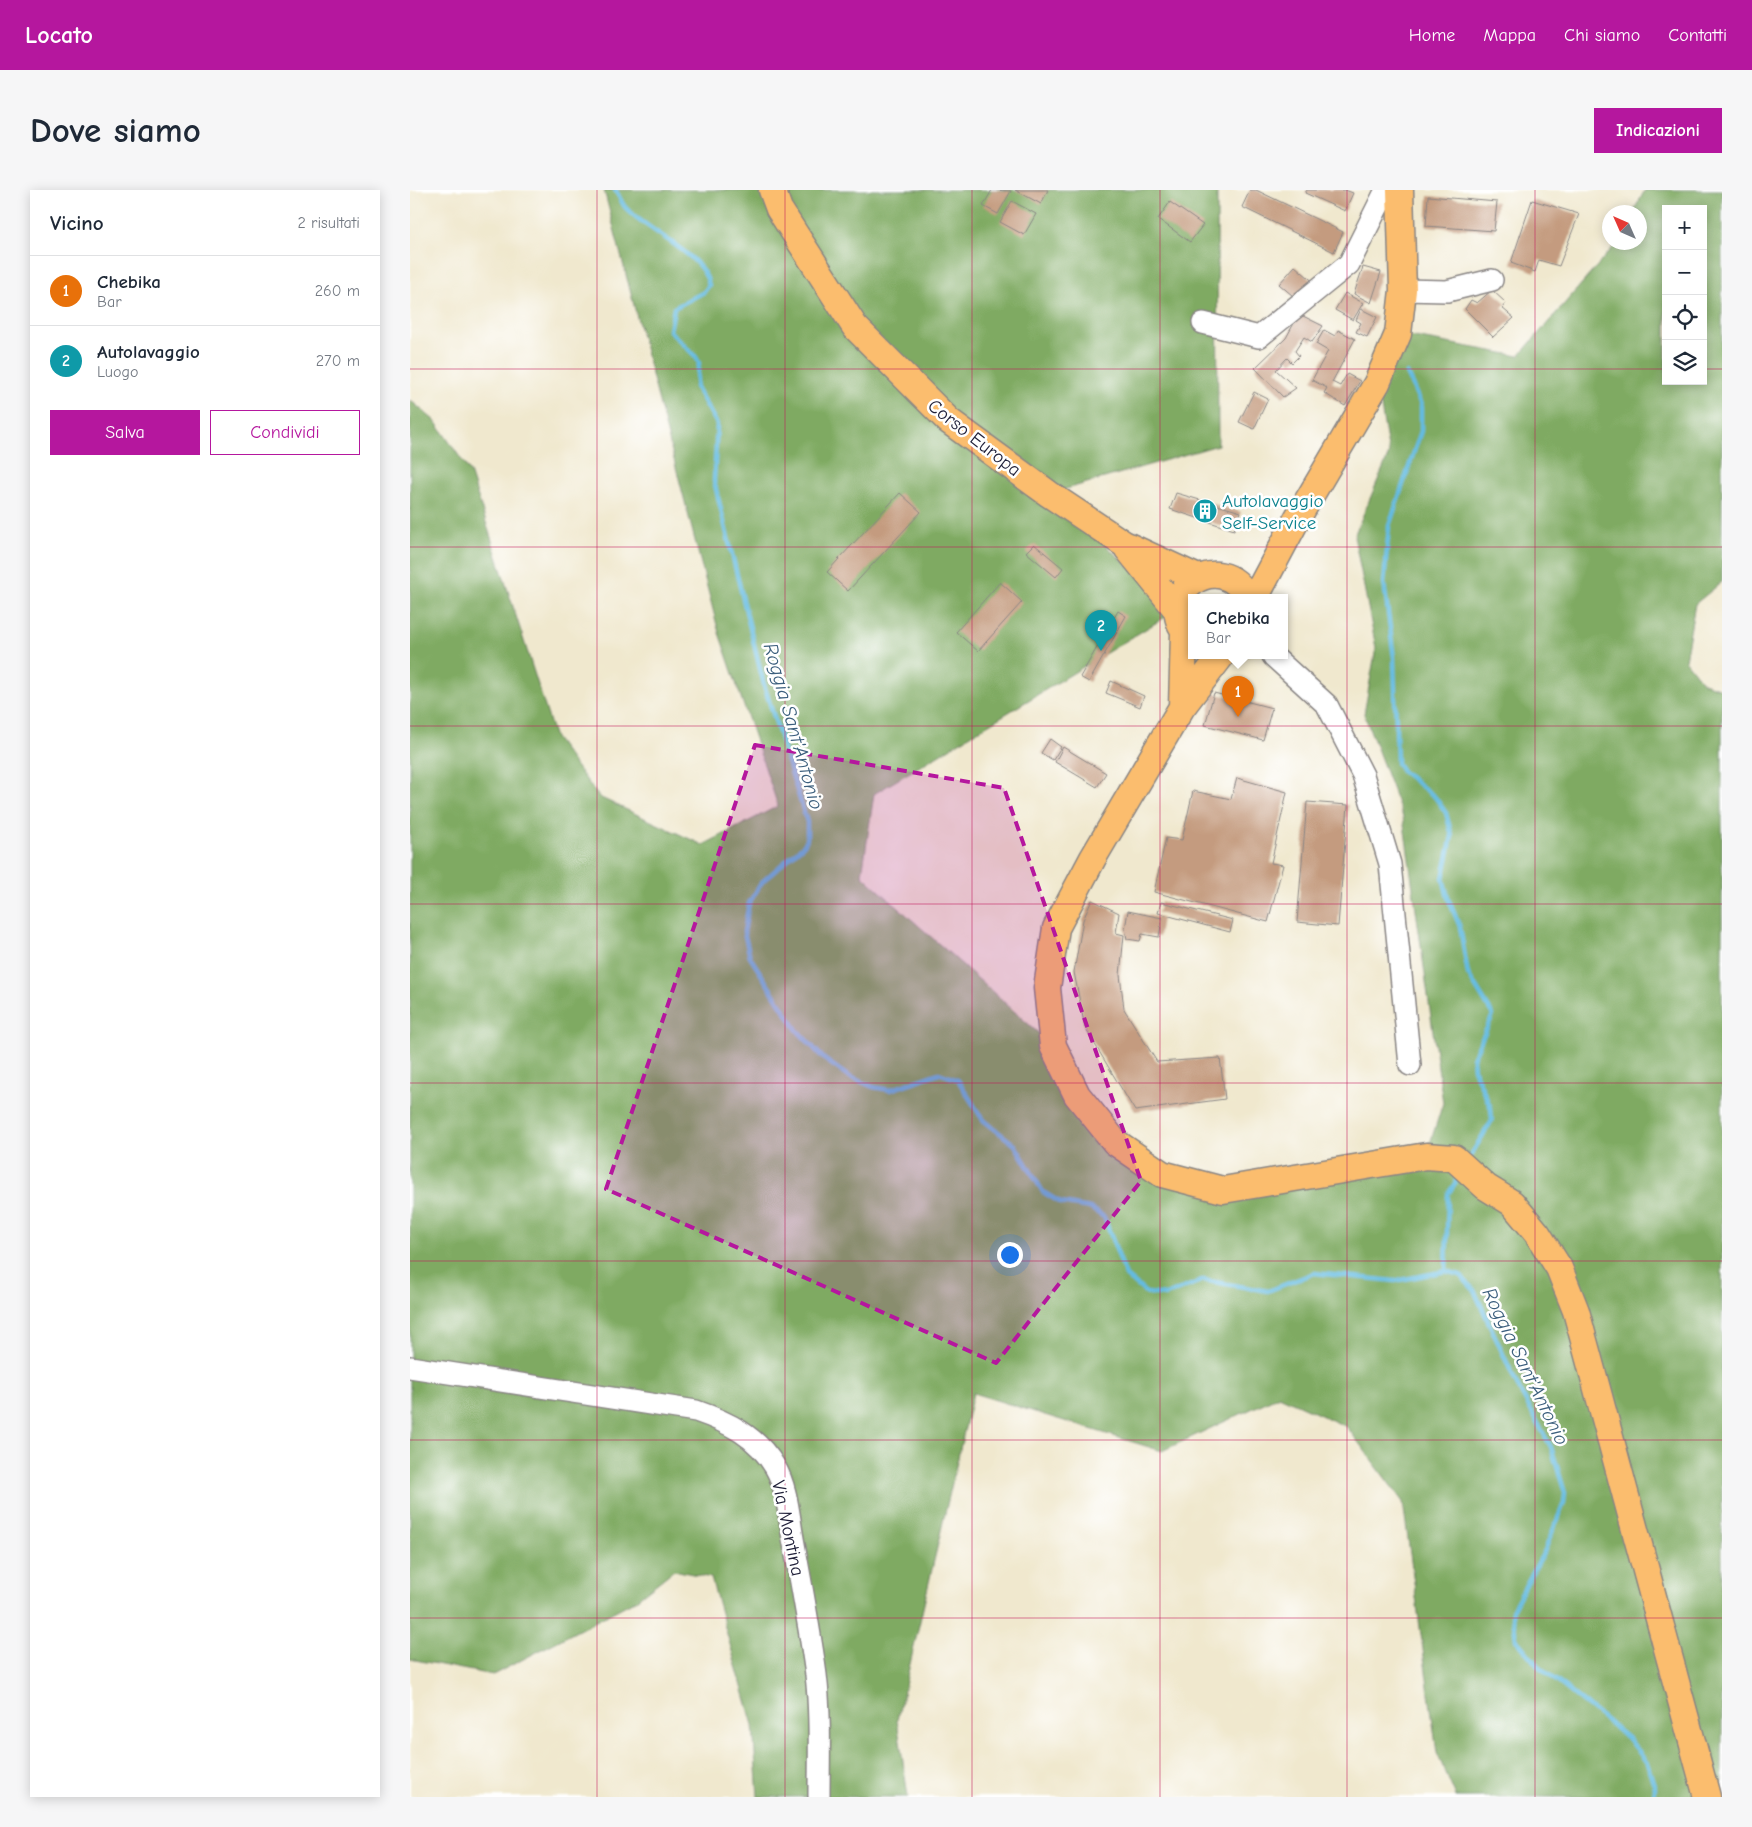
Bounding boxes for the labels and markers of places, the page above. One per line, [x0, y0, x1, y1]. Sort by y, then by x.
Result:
place label: Autolavaggio Self-Service [1222, 490, 1324, 534]
building icon: Autolavaggio Self-Service [1192, 498, 1218, 524]
pin: 2 [1085, 610, 1117, 651]
pin: 1 [1222, 676, 1254, 717]

